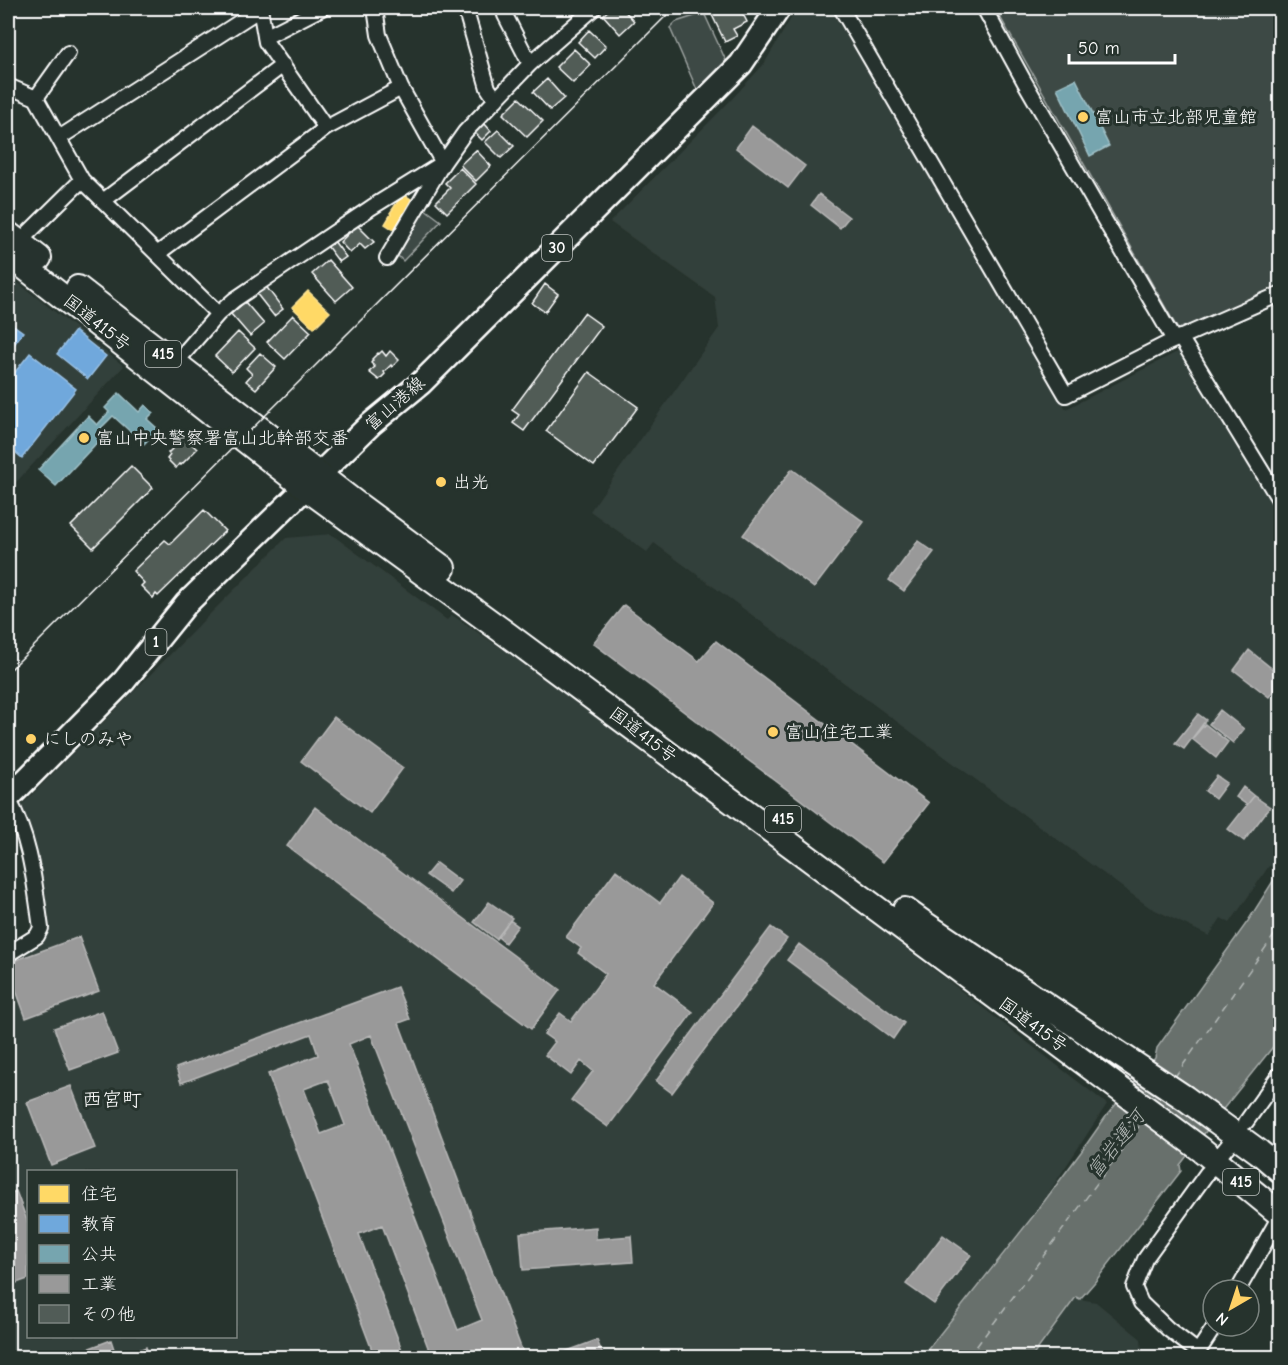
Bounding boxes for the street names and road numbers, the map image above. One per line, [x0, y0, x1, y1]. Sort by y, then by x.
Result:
road number: 30 [542, 235, 572, 261]
street label: 国道415号 [59, 290, 135, 356]
road number: 415 [145, 341, 181, 367]
street label: 富山港線 [361, 372, 429, 436]
road number: 1 [146, 629, 166, 655]
street label: 国道415号 [605, 703, 681, 767]
road number: 415 [765, 806, 801, 832]
street label: 国道415号 [995, 993, 1071, 1057]
road number: 415 [1223, 1169, 1259, 1195]

